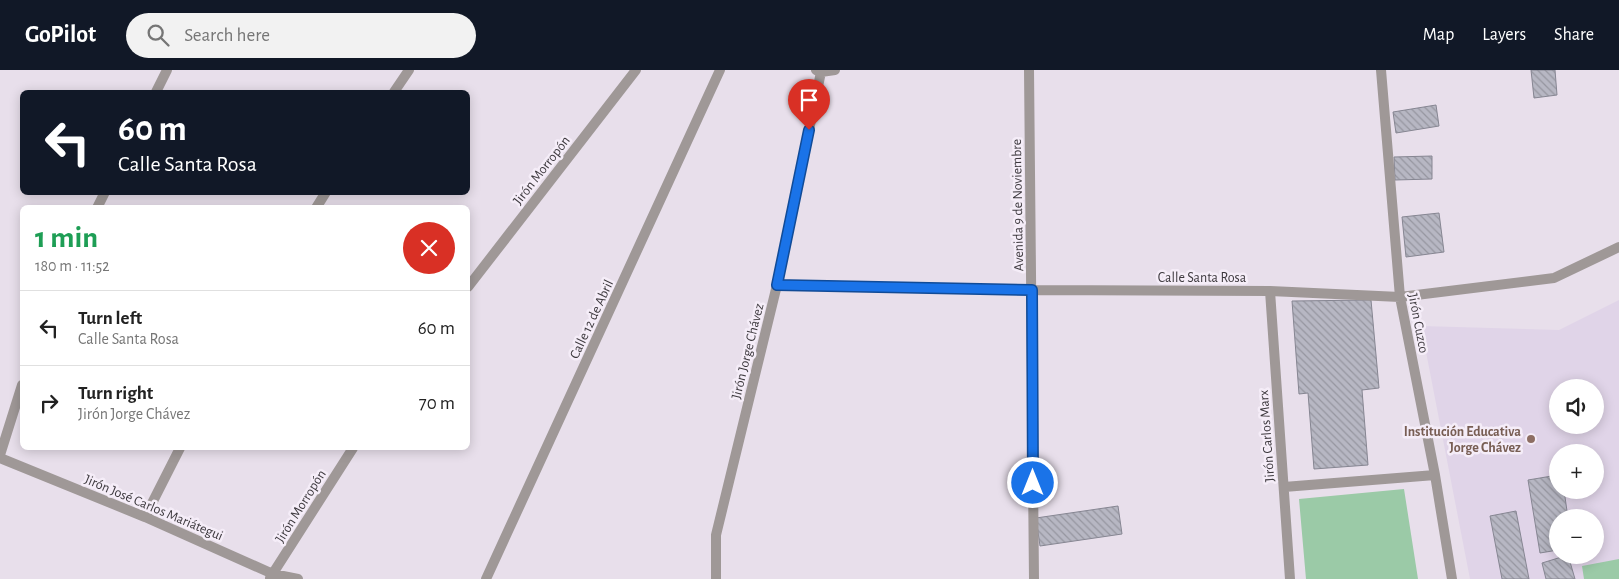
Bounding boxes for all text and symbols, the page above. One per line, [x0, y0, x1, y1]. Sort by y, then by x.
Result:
search box [126, 13, 476, 58]
icon: search [144, 21, 172, 49]
text: GoPilot [25, 23, 96, 47]
text: Search here [184, 26, 270, 45]
text: Map [1423, 26, 1454, 44]
text: Layers [1482, 26, 1526, 44]
text: Share [1554, 26, 1594, 44]
pin [788, 79, 830, 130]
icon: arrive [795, 86, 823, 114]
icon: left [35, 110, 100, 175]
text: 60 m [118, 112, 187, 147]
street label: Jirón Morropón [511, 134, 573, 208]
street label: Avenida 9 de Noviembre [1010, 139, 1026, 271]
text: Calle Santa Rosa [118, 153, 257, 175]
button: close [403, 222, 455, 274]
text: 1 min [35, 223, 98, 253]
text: 180 m · 11:52 [35, 258, 110, 274]
street label: Calle Santa Rosa [1158, 271, 1247, 285]
street label: Calle 12 de Abril [568, 278, 616, 361]
street label: Jirón Cuzco [1405, 292, 1431, 354]
street label: Jirón Jorge Chávez [729, 302, 767, 401]
text: Turn left [78, 309, 142, 328]
icon: left [35, 314, 63, 342]
text: 60 m [418, 319, 455, 338]
text: Calle Santa Rosa [78, 331, 179, 347]
map controls [1549, 379, 1604, 564]
button: sound [1549, 379, 1604, 434]
text: Turn right [78, 384, 153, 403]
icon: right [35, 389, 63, 417]
street label: Jirón Carlos Marx [1257, 389, 1277, 482]
text: 70 m [419, 394, 455, 413]
text: Jirón Jorge Chávez [78, 406, 190, 422]
place label: Institución Educativa Jorge Chávez [1404, 425, 1521, 455]
marker: Institución Educativa Jorge Chávez [1525, 433, 1537, 445]
button: + [1549, 444, 1604, 499]
position arrow [1006, 456, 1058, 508]
street label: Jirón Morropón [273, 468, 329, 545]
street label: Jirón José Carlos Mariátegui [82, 472, 225, 543]
button: − [1549, 509, 1604, 564]

